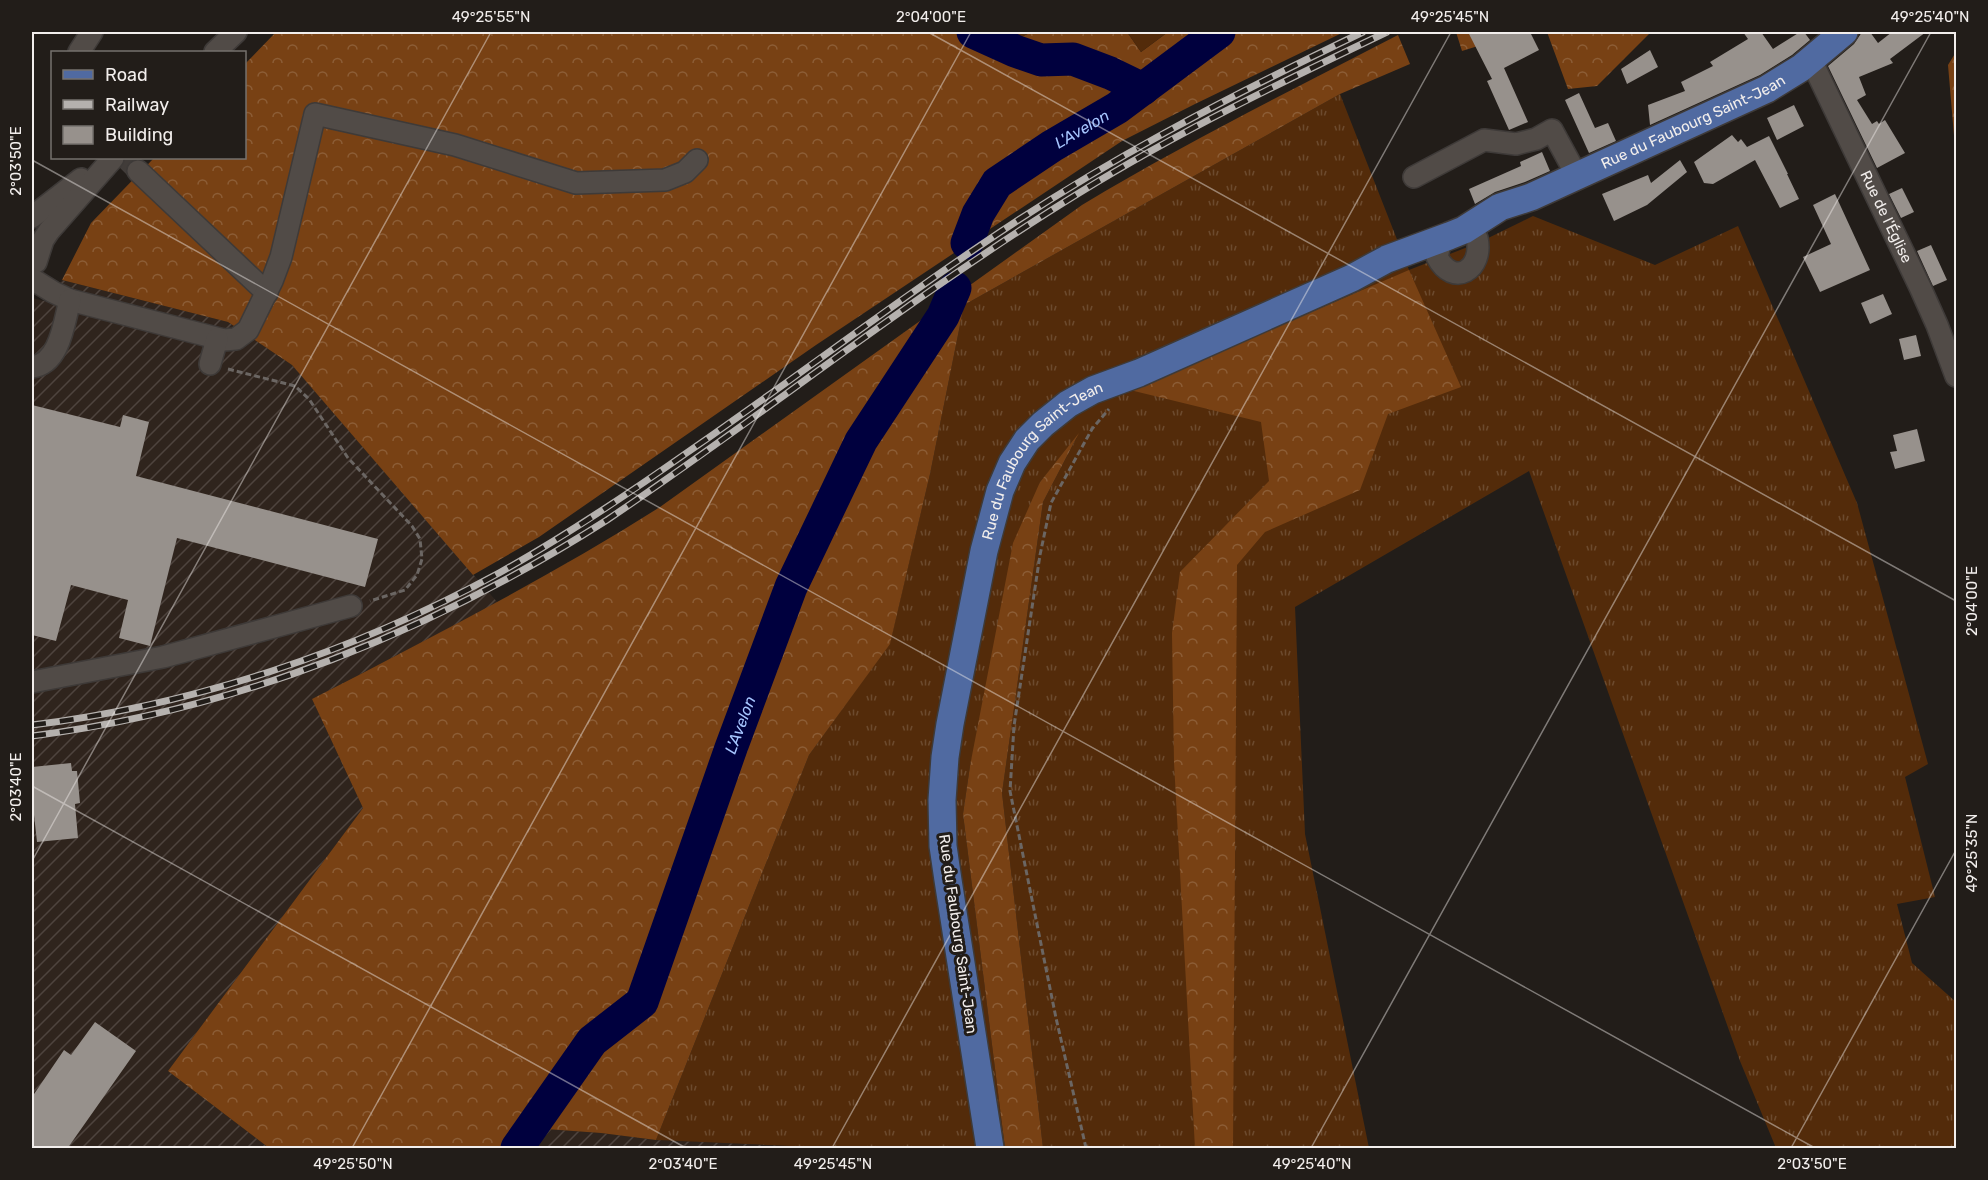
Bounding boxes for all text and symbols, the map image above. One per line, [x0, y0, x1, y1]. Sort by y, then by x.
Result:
text: 49°25'55"N [452, 8, 530, 26]
text: 2°04'00"E [896, 8, 966, 26]
text: 49°25'45"N [1411, 8, 1489, 26]
text: 49°25'40"N [1891, 8, 1970, 26]
legend [51, 51, 246, 159]
text: Road [105, 64, 148, 86]
street label: Rue du Faubourg Saint-Jean [1598, 71, 1789, 173]
text: Railway [105, 94, 169, 116]
water label: L'Avelon [1051, 105, 1112, 152]
text: Building [105, 124, 173, 146]
text: 2°03'50"E [7, 126, 25, 196]
street label: Rue de l'Église [1857, 168, 1916, 266]
street label: Rue du Faubourg Saint-Jean [978, 378, 1105, 542]
text: 2°04'00"E [1963, 566, 1981, 636]
water label: L'Avelon [720, 693, 759, 756]
text: 2°03'40"E [7, 752, 25, 822]
text: 49°25'35"N [1963, 814, 1981, 892]
street label: Rue du Faubourg Saint-Jean [935, 833, 981, 1035]
text: 49°25'50"N [313, 1155, 393, 1173]
text: 2°03'40"E [648, 1155, 718, 1173]
text: 49°25'45"N [794, 1155, 872, 1173]
text: 49°25'40"N [1273, 1155, 1352, 1173]
text: 2°03'50"E [1777, 1155, 1847, 1173]

